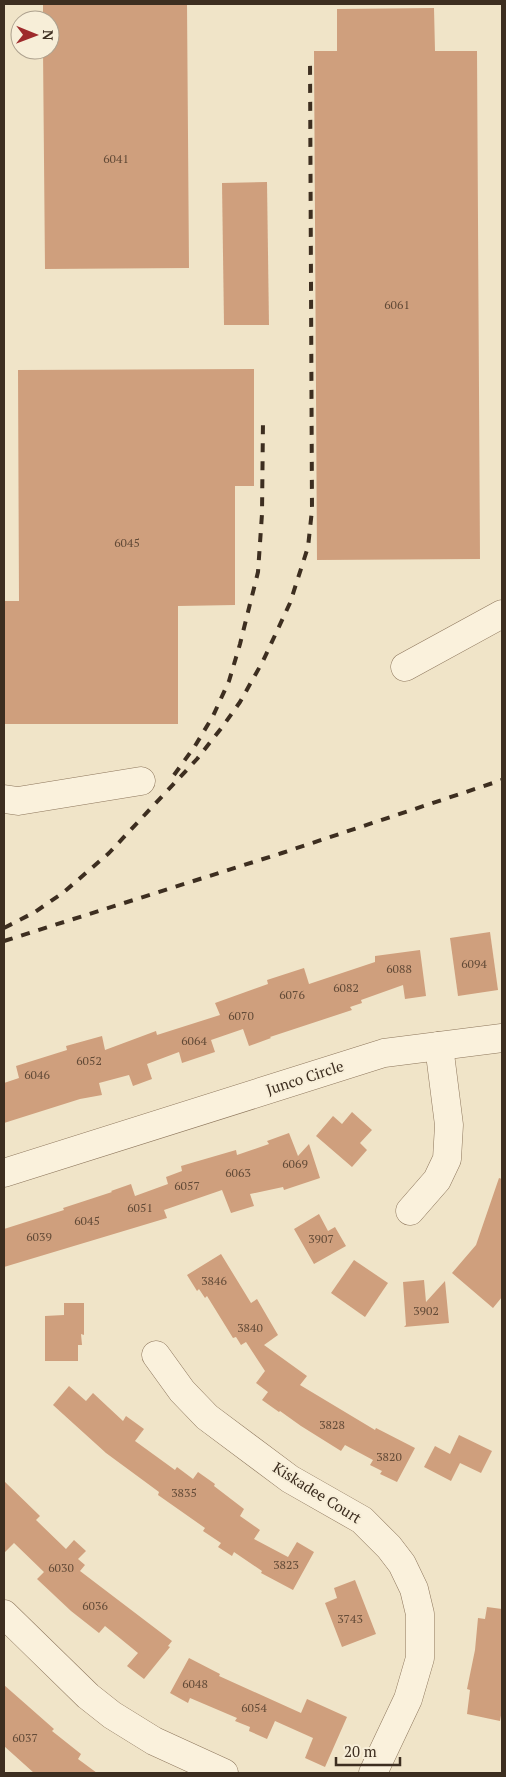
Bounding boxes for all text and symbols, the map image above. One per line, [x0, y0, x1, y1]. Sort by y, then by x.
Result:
north arrow [10, 10, 60, 60]
text: N [39, 30, 58, 41]
house number: 6041 [103, 151, 129, 166]
house number: 6061 [384, 297, 410, 312]
house number: 6045 [114, 535, 140, 550]
house number: 6094 [461, 956, 487, 971]
house number: 6088 [386, 961, 412, 976]
house number: 6082 [333, 980, 359, 995]
house number: 6076 [279, 987, 305, 1002]
house number: 6070 [228, 1008, 254, 1023]
house number: 6064 [181, 1033, 207, 1048]
house number: 6052 [76, 1053, 102, 1068]
street label: Junco Circle [263, 1055, 346, 1099]
house number: 6046 [24, 1067, 50, 1082]
house number: 6069 [282, 1156, 308, 1171]
house number: 6063 [225, 1165, 251, 1180]
house number: 6057 [174, 1178, 200, 1193]
house number: 6051 [127, 1200, 153, 1215]
house number: 6045 [74, 1213, 100, 1228]
house number: 6039 [26, 1229, 52, 1244]
house number: 3907 [308, 1231, 334, 1246]
house number: 3846 [201, 1273, 227, 1288]
house number: 3902 [413, 1303, 439, 1318]
house number: 3840 [237, 1320, 263, 1335]
house number: 3828 [319, 1417, 345, 1432]
house number: 3820 [376, 1449, 402, 1464]
street label: Kiskadee Court [270, 1457, 366, 1528]
house number: 3835 [171, 1485, 197, 1500]
house number: 3823 [273, 1557, 299, 1572]
house number: 6030 [48, 1560, 74, 1575]
house number: 6036 [82, 1598, 108, 1613]
house number: 3743 [337, 1611, 363, 1626]
house number: 6048 [182, 1676, 208, 1691]
house number: 6054 [241, 1700, 267, 1715]
house number: 6037 [12, 1730, 38, 1745]
scale bar [336, 1734, 400, 1766]
text: 20 m [344, 1741, 377, 1761]

